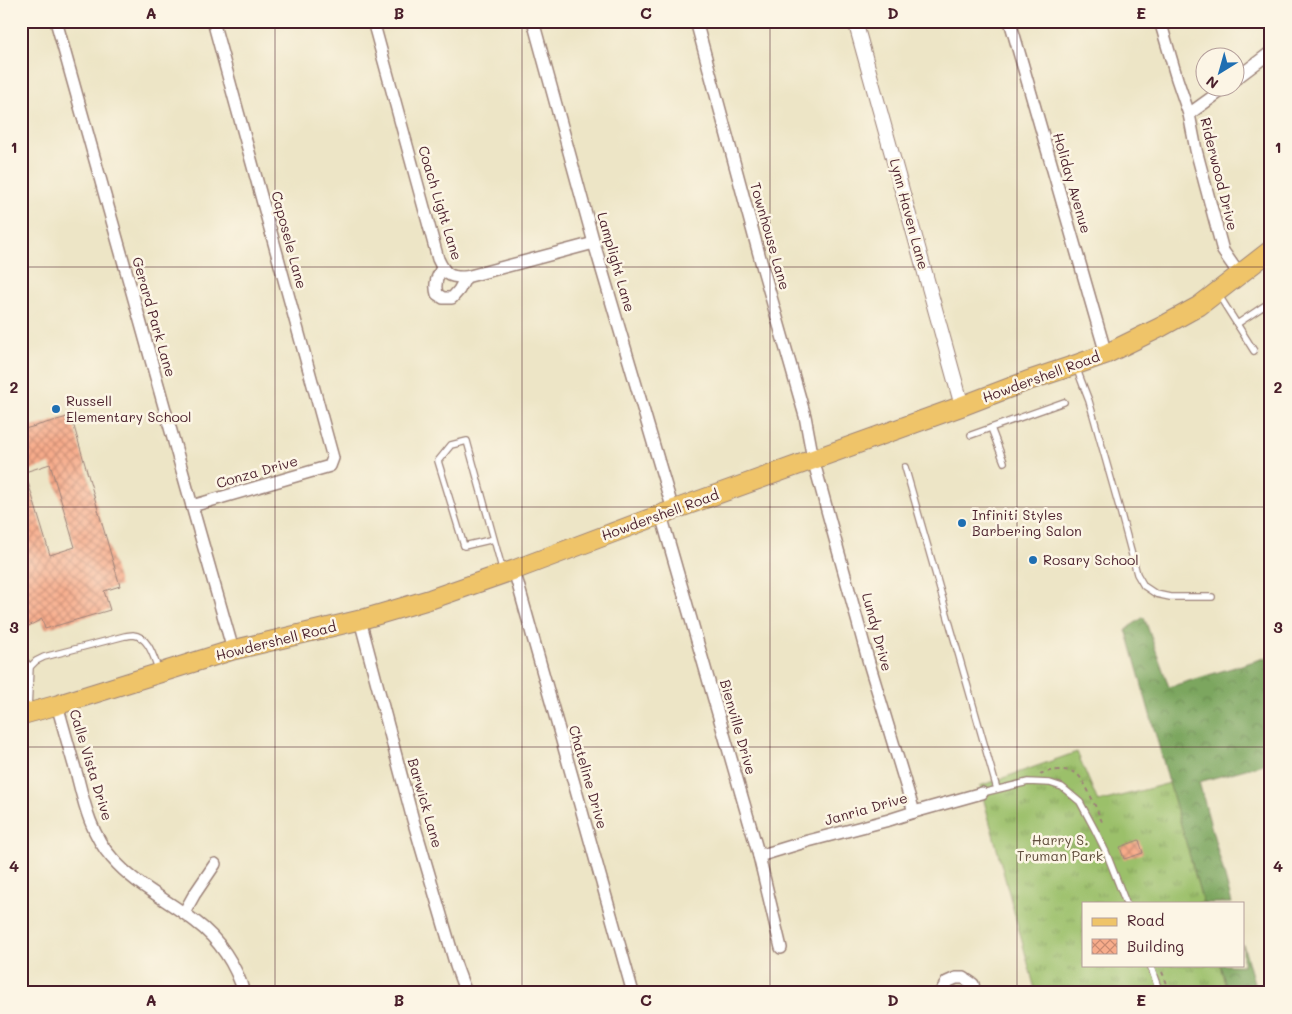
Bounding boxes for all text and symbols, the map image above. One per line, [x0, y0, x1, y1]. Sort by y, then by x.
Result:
text: A [145, 2, 157, 23]
text: B [394, 2, 404, 23]
text: C [640, 2, 652, 23]
text: D [887, 2, 899, 23]
text: E [1136, 2, 1146, 23]
north arrow [1194, 48, 1244, 98]
text: N [1202, 72, 1222, 94]
street label: Riderwood Drive [1196, 115, 1243, 232]
street label: Holiday Avenue [1049, 130, 1096, 235]
text: 1 [10, 136, 18, 157]
text: 1 [1274, 136, 1282, 157]
street label: Coach Light Lane [414, 143, 467, 262]
street label: Lynn Haven Lane [886, 156, 933, 271]
street label: Townhouse Lane [746, 180, 795, 292]
street label: Caposele Lane [267, 189, 312, 291]
street label: Lamplight Lane [593, 210, 640, 314]
street label: Gerard Park Lane [128, 255, 181, 379]
street label: Howdershell Road [980, 346, 1102, 407]
text: 2 [10, 376, 19, 397]
text: 2 [1274, 376, 1283, 397]
place label: Russell Elementary School [66, 391, 192, 426]
marker: Russell Elementary School [50, 403, 62, 415]
street label: Conza Drive [214, 451, 300, 492]
street label: Howdershell Road [599, 484, 721, 545]
place label: Infiniti Styles Barbering Salon [972, 505, 1082, 540]
marker: Infiniti Styles Barbering Salon [956, 517, 968, 529]
place label: Rosary School [1043, 550, 1139, 569]
marker: Rosary School [1027, 554, 1039, 566]
street label: Lundy Drive [858, 591, 897, 673]
text: 3 [9, 616, 19, 637]
street label: Howdershell Road [214, 616, 338, 665]
text: 3 [1273, 616, 1283, 637]
street label: Bienville Drive [716, 677, 761, 777]
street label: Calle Vista Drive [66, 707, 117, 823]
street label: Chateline Drive [565, 723, 612, 831]
street label: Barwick Lane [404, 756, 447, 850]
street label: Janria Drive [822, 788, 910, 829]
park label: Harry S. Truman Park [1017, 830, 1103, 865]
text: 4 [9, 855, 19, 876]
text: 4 [1273, 855, 1283, 876]
legend [1082, 902, 1244, 966]
text: Road [1127, 910, 1164, 930]
text: Building [1127, 936, 1184, 956]
text: A [145, 989, 157, 1010]
text: B [394, 989, 404, 1010]
text: C [640, 989, 652, 1010]
text: D [887, 989, 899, 1010]
text: E [1136, 989, 1146, 1010]

